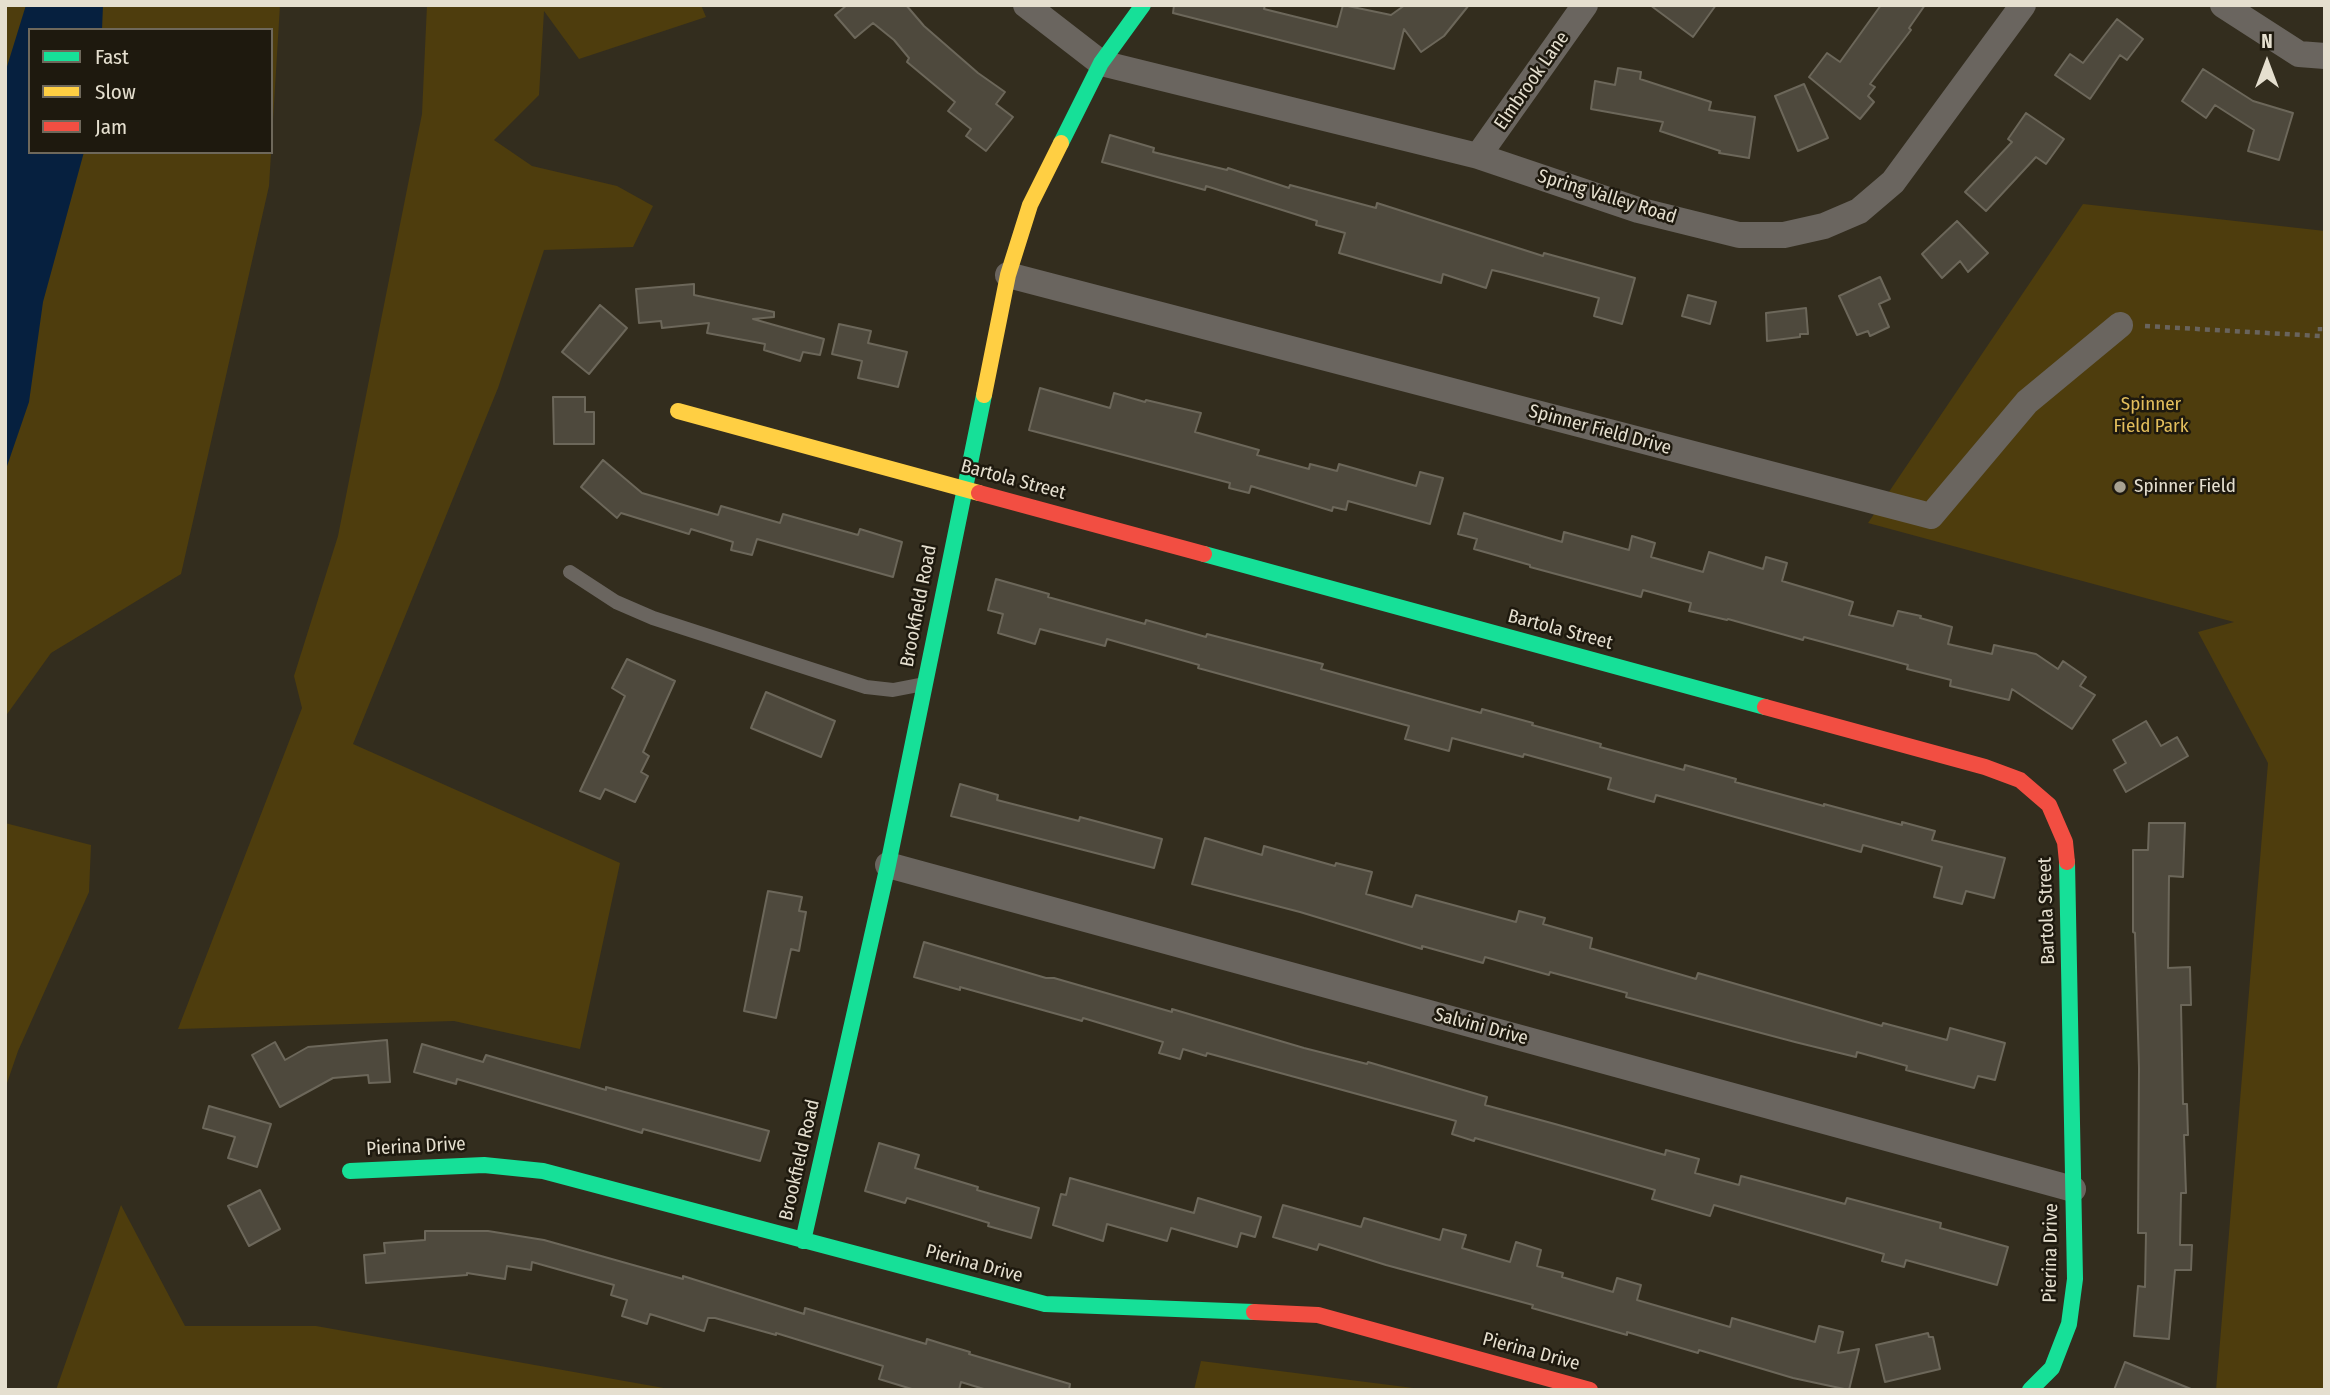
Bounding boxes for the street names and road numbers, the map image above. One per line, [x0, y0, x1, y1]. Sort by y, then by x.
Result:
street label: Elmbrook Lane [1490, 27, 1574, 135]
street label: Spring Valley Road [1535, 165, 1679, 229]
street label: Spinner Field Drive [1526, 400, 1674, 460]
street label: Bartola Street [958, 455, 1068, 505]
street label: Brookfield Road [896, 543, 942, 669]
street label: Bartola Street [1505, 605, 1615, 655]
street label: Bartola Street [2034, 857, 2060, 965]
street label: Salvini Drive [1432, 1004, 1530, 1050]
street label: Brookfield Road [775, 1097, 825, 1223]
street label: Pierina Drive [366, 1133, 466, 1161]
street label: Pierina Drive [2039, 1203, 2063, 1303]
street label: Pierina Drive [923, 1240, 1025, 1288]
street label: Pierina Drive [1480, 1328, 1582, 1376]

